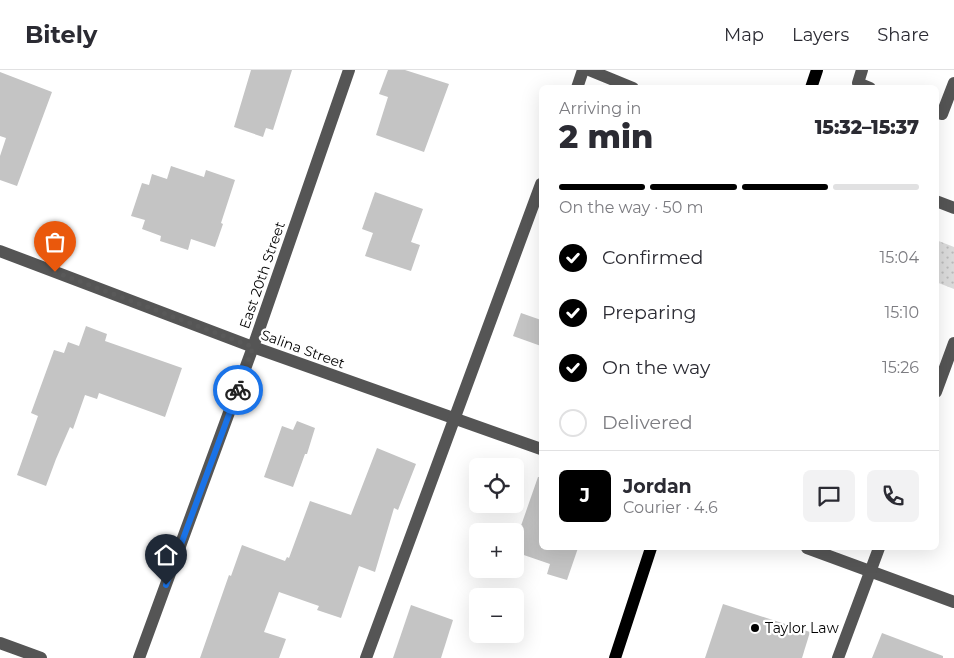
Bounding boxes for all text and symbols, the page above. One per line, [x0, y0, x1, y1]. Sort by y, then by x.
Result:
text: Bitely [25, 20, 97, 49]
text: Map [724, 24, 764, 46]
text: Layers [792, 24, 849, 46]
text: Share [877, 24, 929, 46]
text: Arriving in [559, 99, 641, 118]
text: 15:32–15:37 [815, 116, 919, 139]
text: 2 min [559, 117, 653, 156]
text: On the way · 50 m [559, 198, 703, 217]
street label: East 20th Street [235, 219, 289, 331]
pin [34, 221, 76, 272]
icon: bag [41, 228, 69, 256]
icon: check [559, 244, 587, 272]
text: Confirmed [602, 246, 703, 269]
text: 15:04 [880, 248, 919, 267]
icon: check [559, 299, 587, 327]
text: Preparing [602, 301, 697, 324]
text: 15:10 [884, 303, 919, 322]
street label: Salina Street [259, 325, 348, 373]
icon: check [559, 354, 587, 382]
text: On the way [602, 356, 710, 379]
text: 15:26 [882, 358, 919, 377]
courier [213, 365, 263, 415]
icon: bike [224, 376, 252, 404]
text: Delivered [602, 411, 693, 434]
map controls [469, 458, 524, 643]
button: locate [469, 458, 524, 513]
button: chat [803, 470, 855, 522]
button: phone [867, 470, 919, 522]
text: Jordan [623, 475, 692, 498]
text: J [580, 484, 590, 507]
text: Courier · 4.6 [623, 498, 718, 517]
button: + [469, 523, 524, 578]
pin [145, 534, 187, 585]
icon: home [152, 541, 180, 569]
button: − [469, 588, 524, 643]
place label: Taylor Law [765, 619, 839, 637]
marker: Taylor Law [749, 622, 761, 634]

